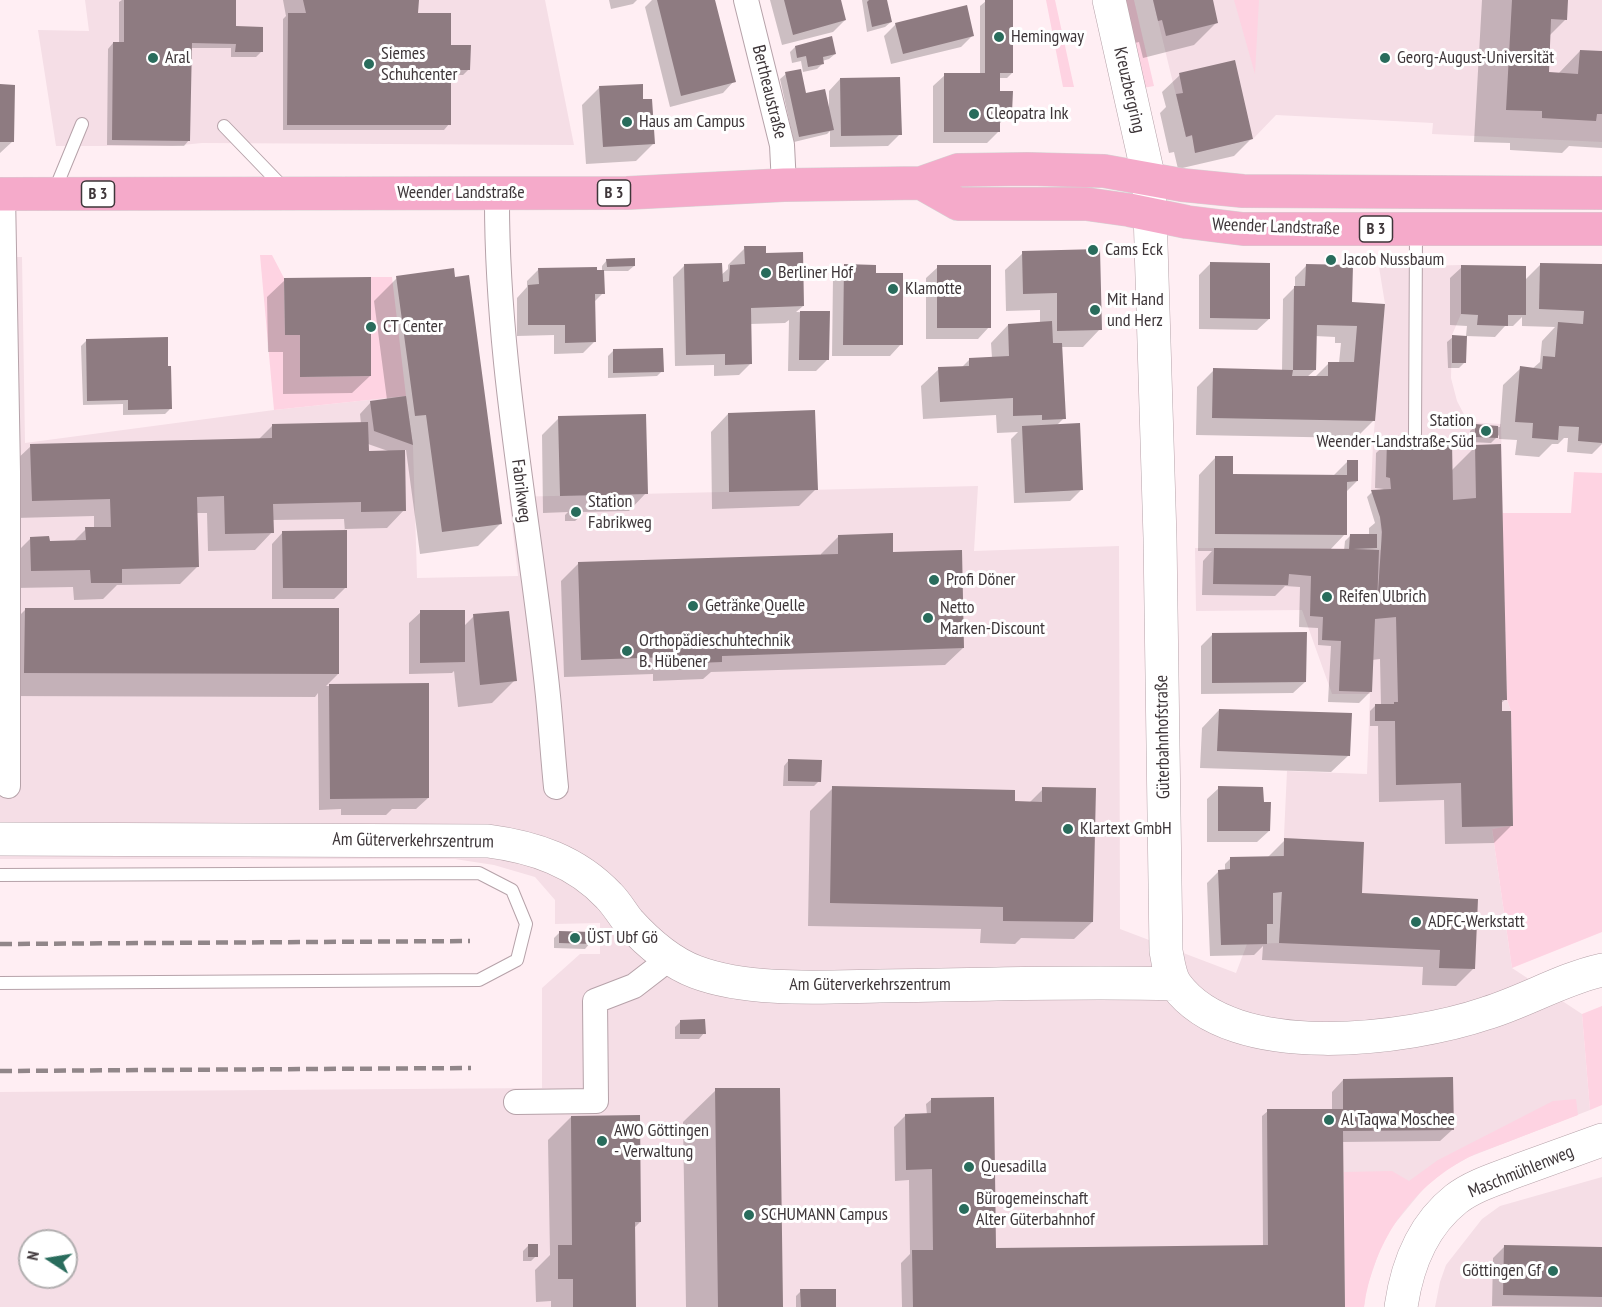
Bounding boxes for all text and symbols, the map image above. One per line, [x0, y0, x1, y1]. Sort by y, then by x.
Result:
place label: Hemingway [1011, 26, 1084, 48]
marker: Hemingway [992, 30, 1006, 44]
place label: Siemes Schuhcenter [381, 43, 457, 86]
street label: Bertheaustraße [747, 43, 791, 141]
street label: Kreuzbergring [1109, 45, 1149, 135]
place label: Aral [165, 47, 190, 69]
place label: Georg-August-Universität [1397, 47, 1554, 69]
marker: Aral [146, 51, 160, 65]
marker: Georg-August-Universität [1378, 51, 1392, 65]
marker: Siemes Schuhcenter [362, 57, 376, 71]
place label: Cleopatra Ink [986, 103, 1069, 125]
marker: Cleopatra Ink [967, 107, 981, 121]
place label: Haus am Campus [639, 111, 745, 133]
marker: Haus am Campus [620, 115, 634, 129]
road number: B 3 [598, 180, 630, 206]
road number: B 3 [82, 181, 114, 207]
street label: Weender Landstraße [397, 182, 525, 204]
street label: Weender Landstraße [1212, 214, 1340, 240]
road number: B 3 [1360, 216, 1392, 242]
place label: Cams Eck [1105, 239, 1163, 261]
marker: Cams Eck [1086, 243, 1100, 257]
place label: Jacob Nussbaum [1343, 249, 1444, 271]
marker: Jacob Nussbaum [1324, 253, 1338, 267]
place label: Berliner Hof [778, 262, 853, 284]
marker: Berliner Hof [759, 266, 773, 280]
place label: Klamotte [905, 278, 962, 300]
marker: Klamotte [886, 282, 900, 296]
place label: Mit Hand und Herz [1107, 289, 1164, 332]
marker: Mit Hand und Herz [1088, 303, 1102, 317]
place label: CT Center [383, 316, 443, 338]
marker: CT Center [364, 320, 378, 334]
place label: Station Weender-Landstraße-Süd [1316, 410, 1474, 452]
marker: Station Weender-Landstraße-Süd [1479, 424, 1493, 438]
street label: Fabrikweg [506, 458, 536, 524]
place label: Station Fabrikweg [588, 491, 652, 534]
marker: Station Fabrikweg [569, 505, 583, 519]
place label: Profi Döner [946, 569, 1016, 591]
marker: Profi Döner [927, 573, 941, 587]
place label: Reifen Ulbrich [1339, 586, 1426, 608]
marker: Reifen Ulbrich [1320, 590, 1334, 604]
place label: Getränke Quelle [705, 595, 805, 617]
place label: Netto Marken-Discount [940, 597, 1045, 640]
marker: Getränke Quelle [686, 599, 700, 613]
marker: Netto Marken-Discount [921, 611, 935, 625]
place label: Orthopädieschuhtechnik B. Hübener [639, 630, 790, 672]
marker: Orthopädieschuhtechnik B. Hübener [620, 644, 634, 658]
street label: Güterbahnhofstraße [1151, 675, 1175, 799]
place label: Klartext GmbH [1080, 818, 1172, 840]
marker: Klartext GmbH [1061, 822, 1075, 836]
street label: Am Güterverkehrszentrum [332, 829, 494, 853]
place label: ADFC-Werkstatt [1428, 911, 1525, 933]
marker: ADFC-Werkstatt [1409, 915, 1423, 929]
place label: ÜST Ubf Gö [587, 927, 658, 949]
marker: ÜST Ubf Gö [568, 931, 582, 945]
street label: Am Güterverkehrszentrum [789, 974, 951, 996]
place label: Al Taqwa Moschee [1341, 1109, 1455, 1131]
marker: Al Taqwa Moschee [1322, 1113, 1336, 1127]
place label: AWO Göttingen - Verwaltung [614, 1120, 709, 1162]
marker: AWO Göttingen - Verwaltung [595, 1134, 609, 1148]
street label: Maschmühlenweg [1465, 1141, 1577, 1203]
place label: Quesadilla [981, 1156, 1047, 1178]
marker: Quesadilla [962, 1160, 976, 1174]
place label: Bürogemeinschaft Alter Güterbahnhof [976, 1188, 1095, 1230]
marker: Bürogemeinschaft Alter Güterbahnhof [957, 1202, 971, 1216]
place label: SCHUMANN Campus [761, 1204, 888, 1226]
marker: SCHUMANN Campus [742, 1208, 756, 1222]
north arrow [18, 1229, 78, 1289]
text: N [22, 1249, 43, 1262]
place label: Göttingen Gf [1462, 1260, 1541, 1282]
marker: Göttingen Gf [1546, 1264, 1560, 1278]

